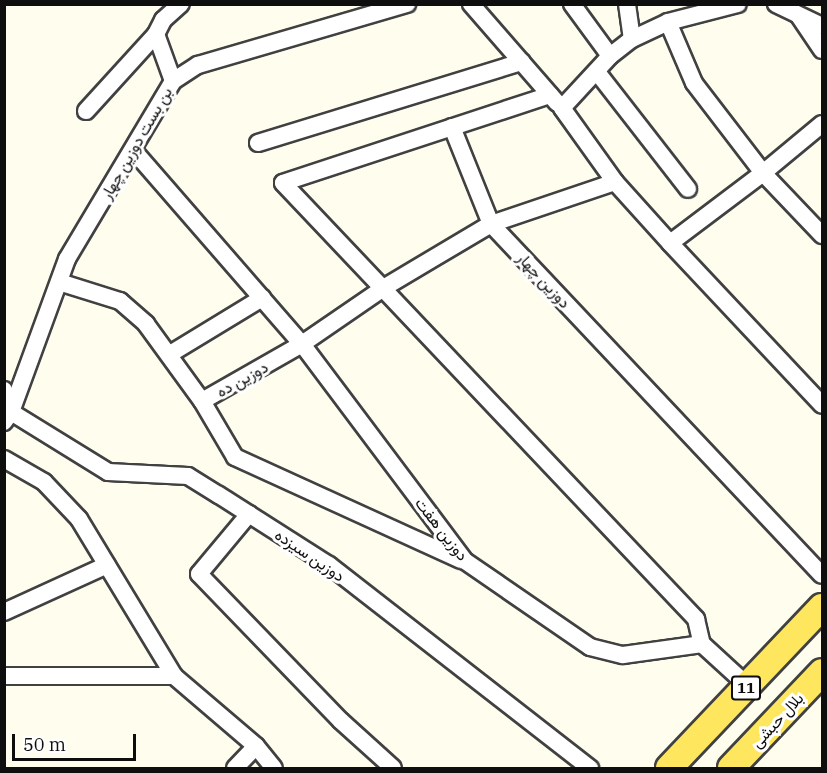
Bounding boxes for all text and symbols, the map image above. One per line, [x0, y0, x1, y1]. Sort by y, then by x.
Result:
street label: بن بست دوزین چهار [96, 84, 176, 202]
street label: دوزین چهار [513, 248, 575, 312]
street label: دوزین ده [213, 357, 271, 401]
street label: دوزین هفت [411, 494, 473, 564]
street label: دوزین سیزده [271, 525, 349, 585]
road number: 11 [731, 676, 761, 700]
street label: بلال حبشی [747, 688, 807, 752]
scale bar [15, 722, 140, 760]
text: 50 m [23, 733, 66, 756]

